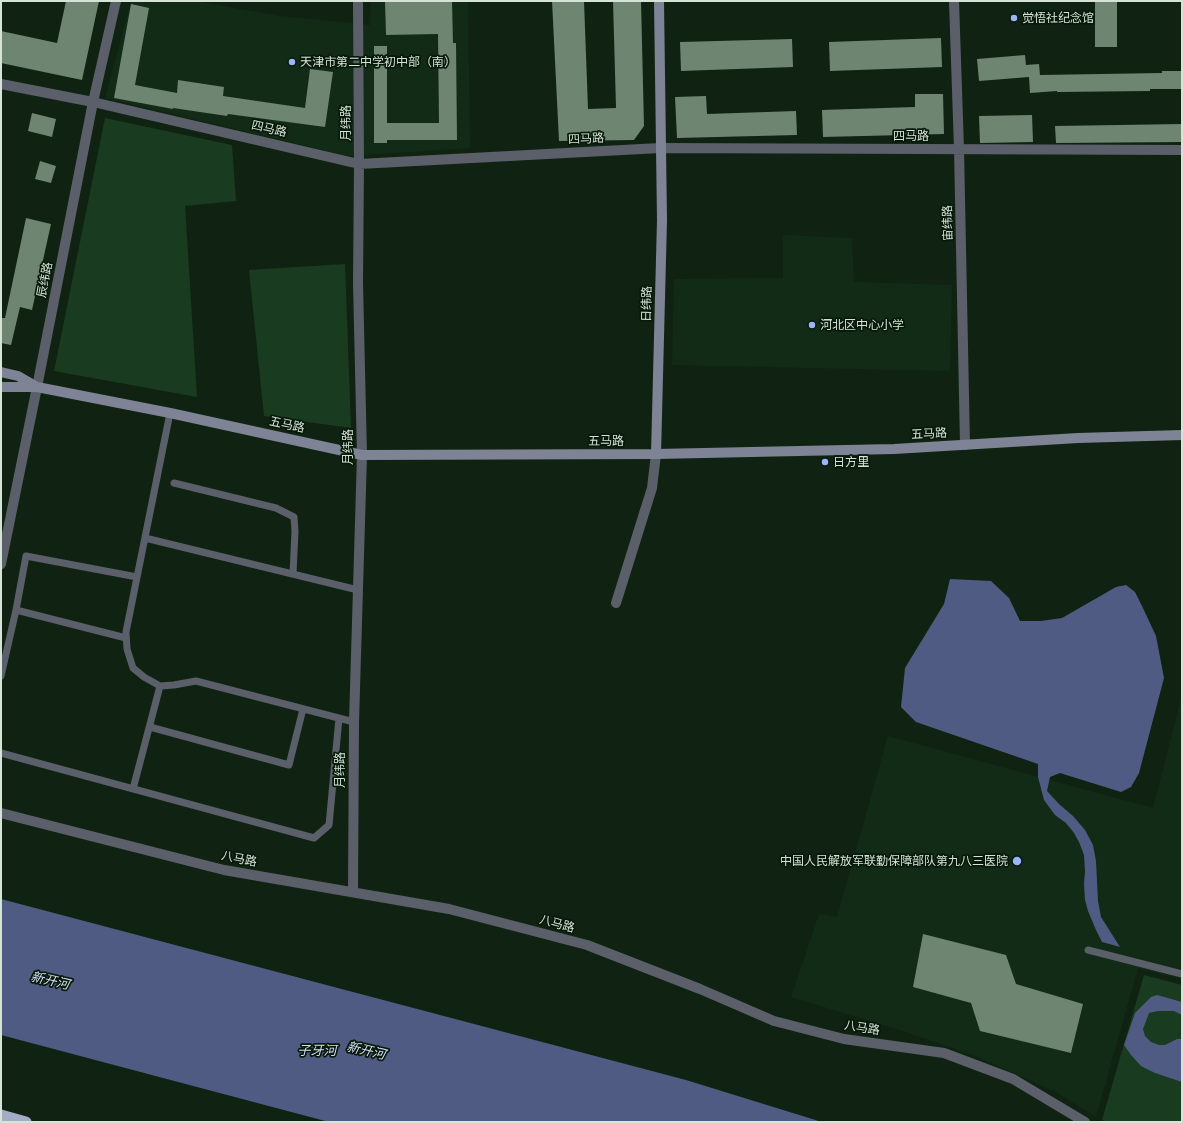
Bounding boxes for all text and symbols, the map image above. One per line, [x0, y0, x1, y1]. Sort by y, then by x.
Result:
place label: 觉悟社纪念馆 [1022, 11, 1094, 25]
marker: 觉悟社纪念馆 [1009, 13, 1019, 23]
place label: 天津市第二中学初中部（南） [300, 55, 456, 69]
marker: 天津市第二中学初中部（南） [287, 57, 297, 67]
street label: 月纬路 [339, 105, 353, 141]
street label: 四马路 [250, 118, 288, 140]
street label: 四马路 [893, 129, 929, 143]
street label: 四马路 [568, 131, 604, 147]
street label: 宙纬路 [940, 205, 956, 241]
street label: 辰纬路 [34, 261, 56, 299]
street label: 日纬路 [639, 286, 655, 322]
place label: 河北区中心小学 [820, 318, 904, 332]
marker: 河北区中心小学 [807, 320, 817, 330]
street label: 五马路 [268, 414, 306, 436]
street label: 五马路 [911, 426, 947, 442]
street label: 月纬路 [341, 429, 355, 465]
street label: 五马路 [588, 434, 624, 448]
place label: 日方里 [833, 455, 869, 469]
marker: 日方里 [820, 457, 830, 467]
street label: 月纬路 [333, 752, 347, 788]
street label: 八马路 [220, 848, 258, 870]
place label: 中国人民解放军联勤保障部队第九八三医院 [780, 854, 1008, 868]
marker: 中国人民解放军联勤保障部队第九八三医院 [1011, 855, 1023, 867]
street label: 八马路 [538, 912, 576, 936]
water label: 新开河 [29, 969, 71, 993]
street label: 八马路 [843, 1018, 881, 1038]
water label: 新开河 [345, 1039, 387, 1063]
water label: 子牙河 [298, 1043, 336, 1059]

